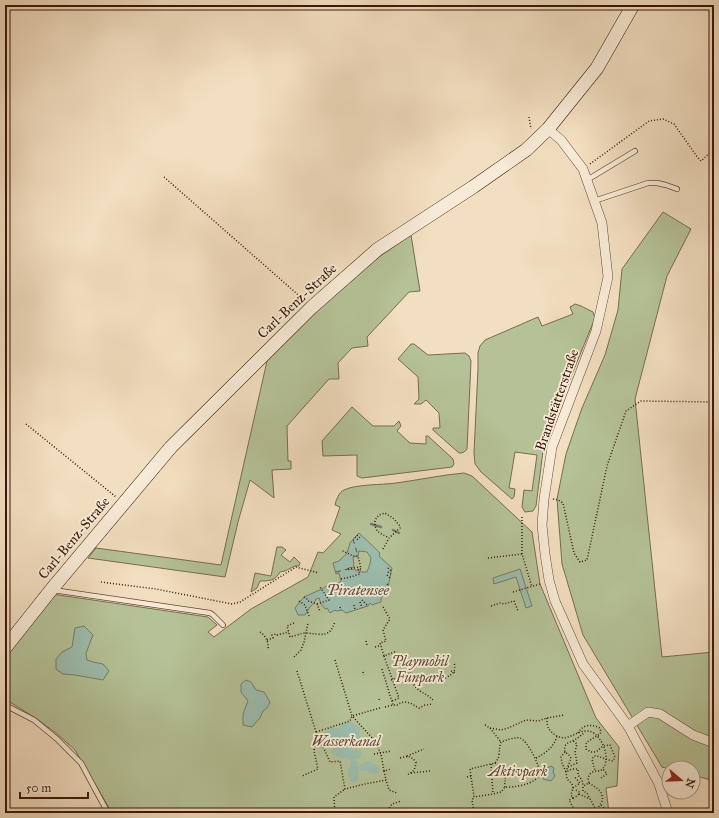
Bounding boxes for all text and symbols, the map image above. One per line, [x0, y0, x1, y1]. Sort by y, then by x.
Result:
street label: Carl-Benz-Straße [254, 260, 340, 342]
street label: Brandstätterstraße [532, 347, 582, 453]
street label: Carl-Benz-Straße [35, 493, 113, 583]
water label: Piratensee [327, 581, 390, 599]
park label: Playmobil Funpark [392, 653, 450, 687]
park label: Wasserkanal [312, 733, 381, 750]
north arrow [661, 760, 701, 800]
park label: Aktivpark [486, 763, 548, 781]
scale bar [20, 774, 88, 800]
text: N [682, 777, 698, 790]
text: 50 m [26, 781, 51, 795]

